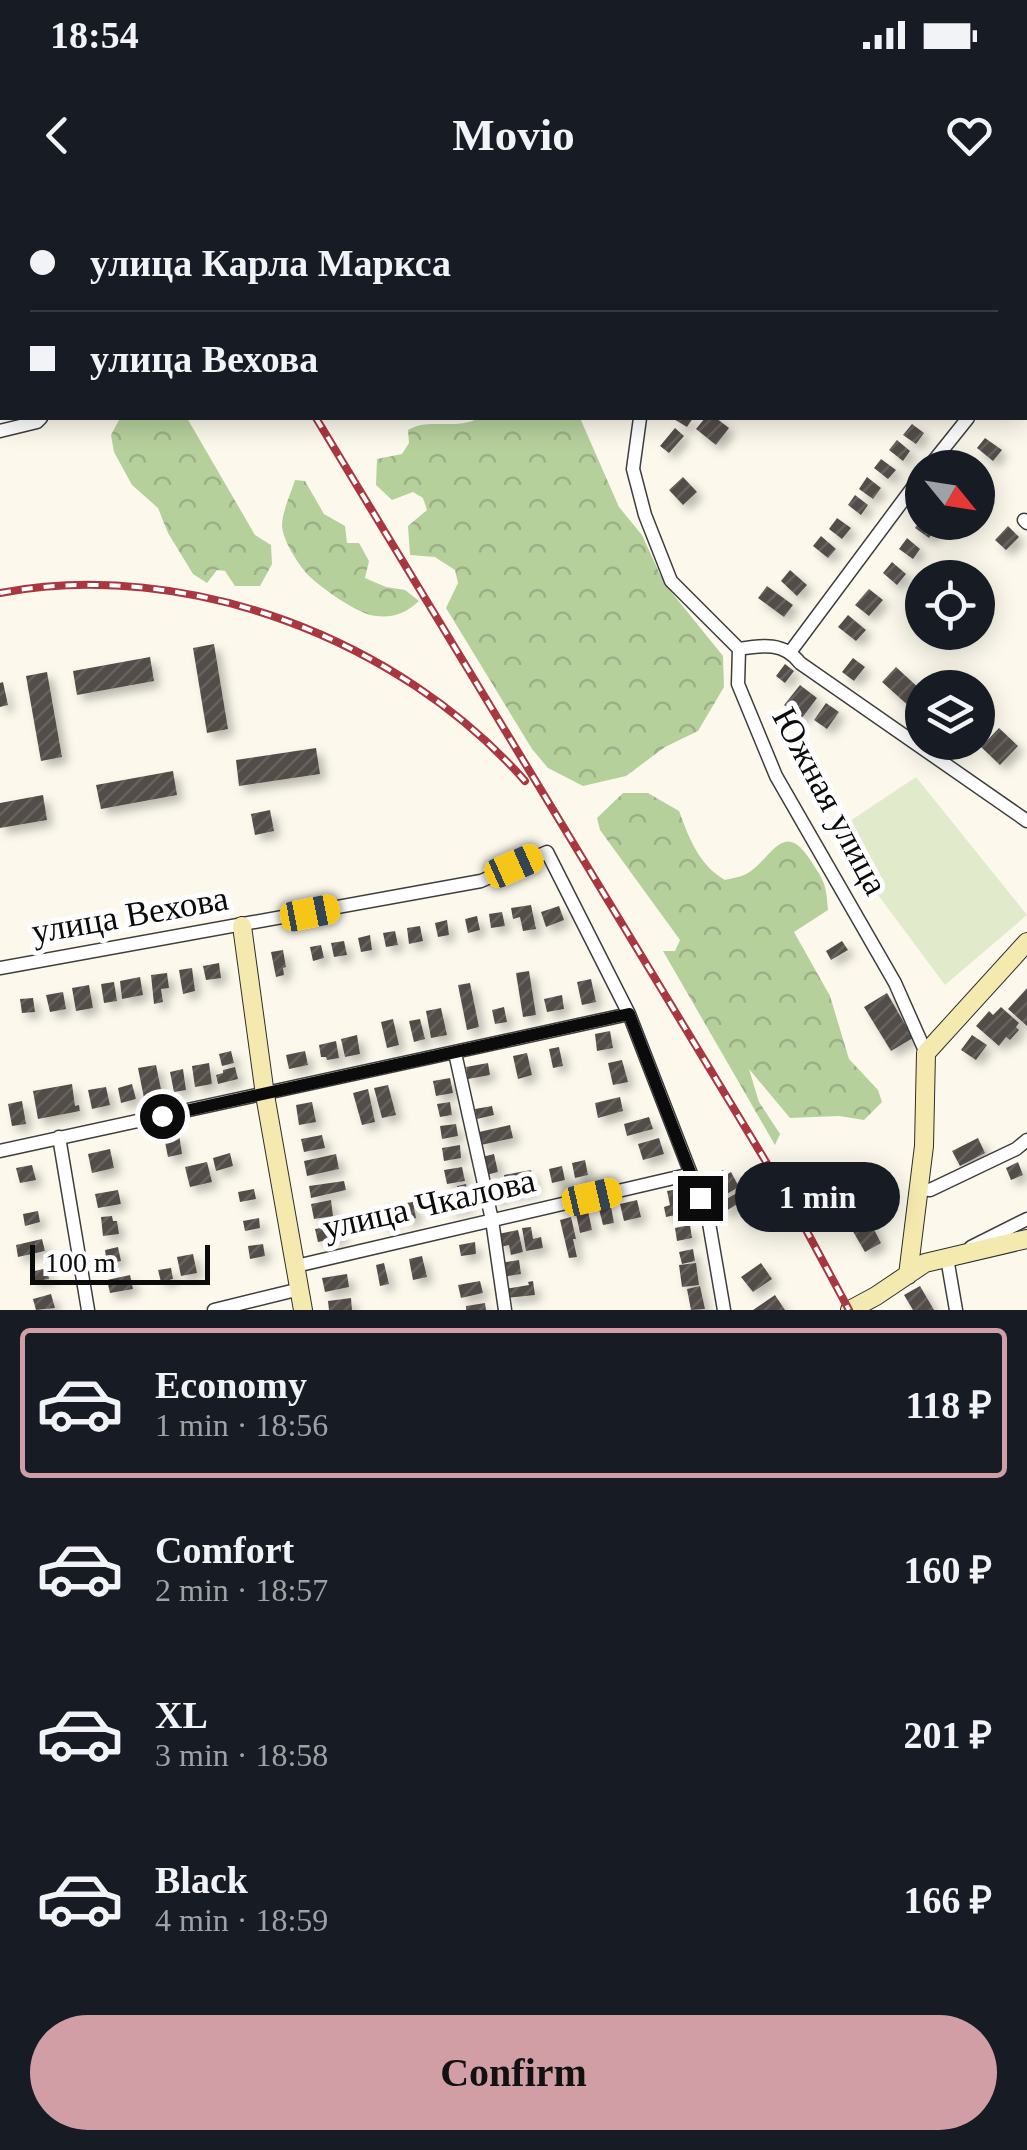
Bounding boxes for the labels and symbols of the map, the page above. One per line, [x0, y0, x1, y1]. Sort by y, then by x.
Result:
north arrow [905, 450, 995, 540]
street label: Южная улица [764, 701, 896, 902]
car [480, 840, 548, 892]
street label: улица Вехова [29, 878, 232, 951]
car [278, 893, 342, 933]
route start [140, 1094, 185, 1139]
street label: улица Чкалова [319, 1161, 539, 1247]
callout: 1 min [735, 1163, 900, 1233]
car [559, 1176, 625, 1218]
route end [678, 1176, 723, 1221]
scale bar [30, 1240, 210, 1284]

